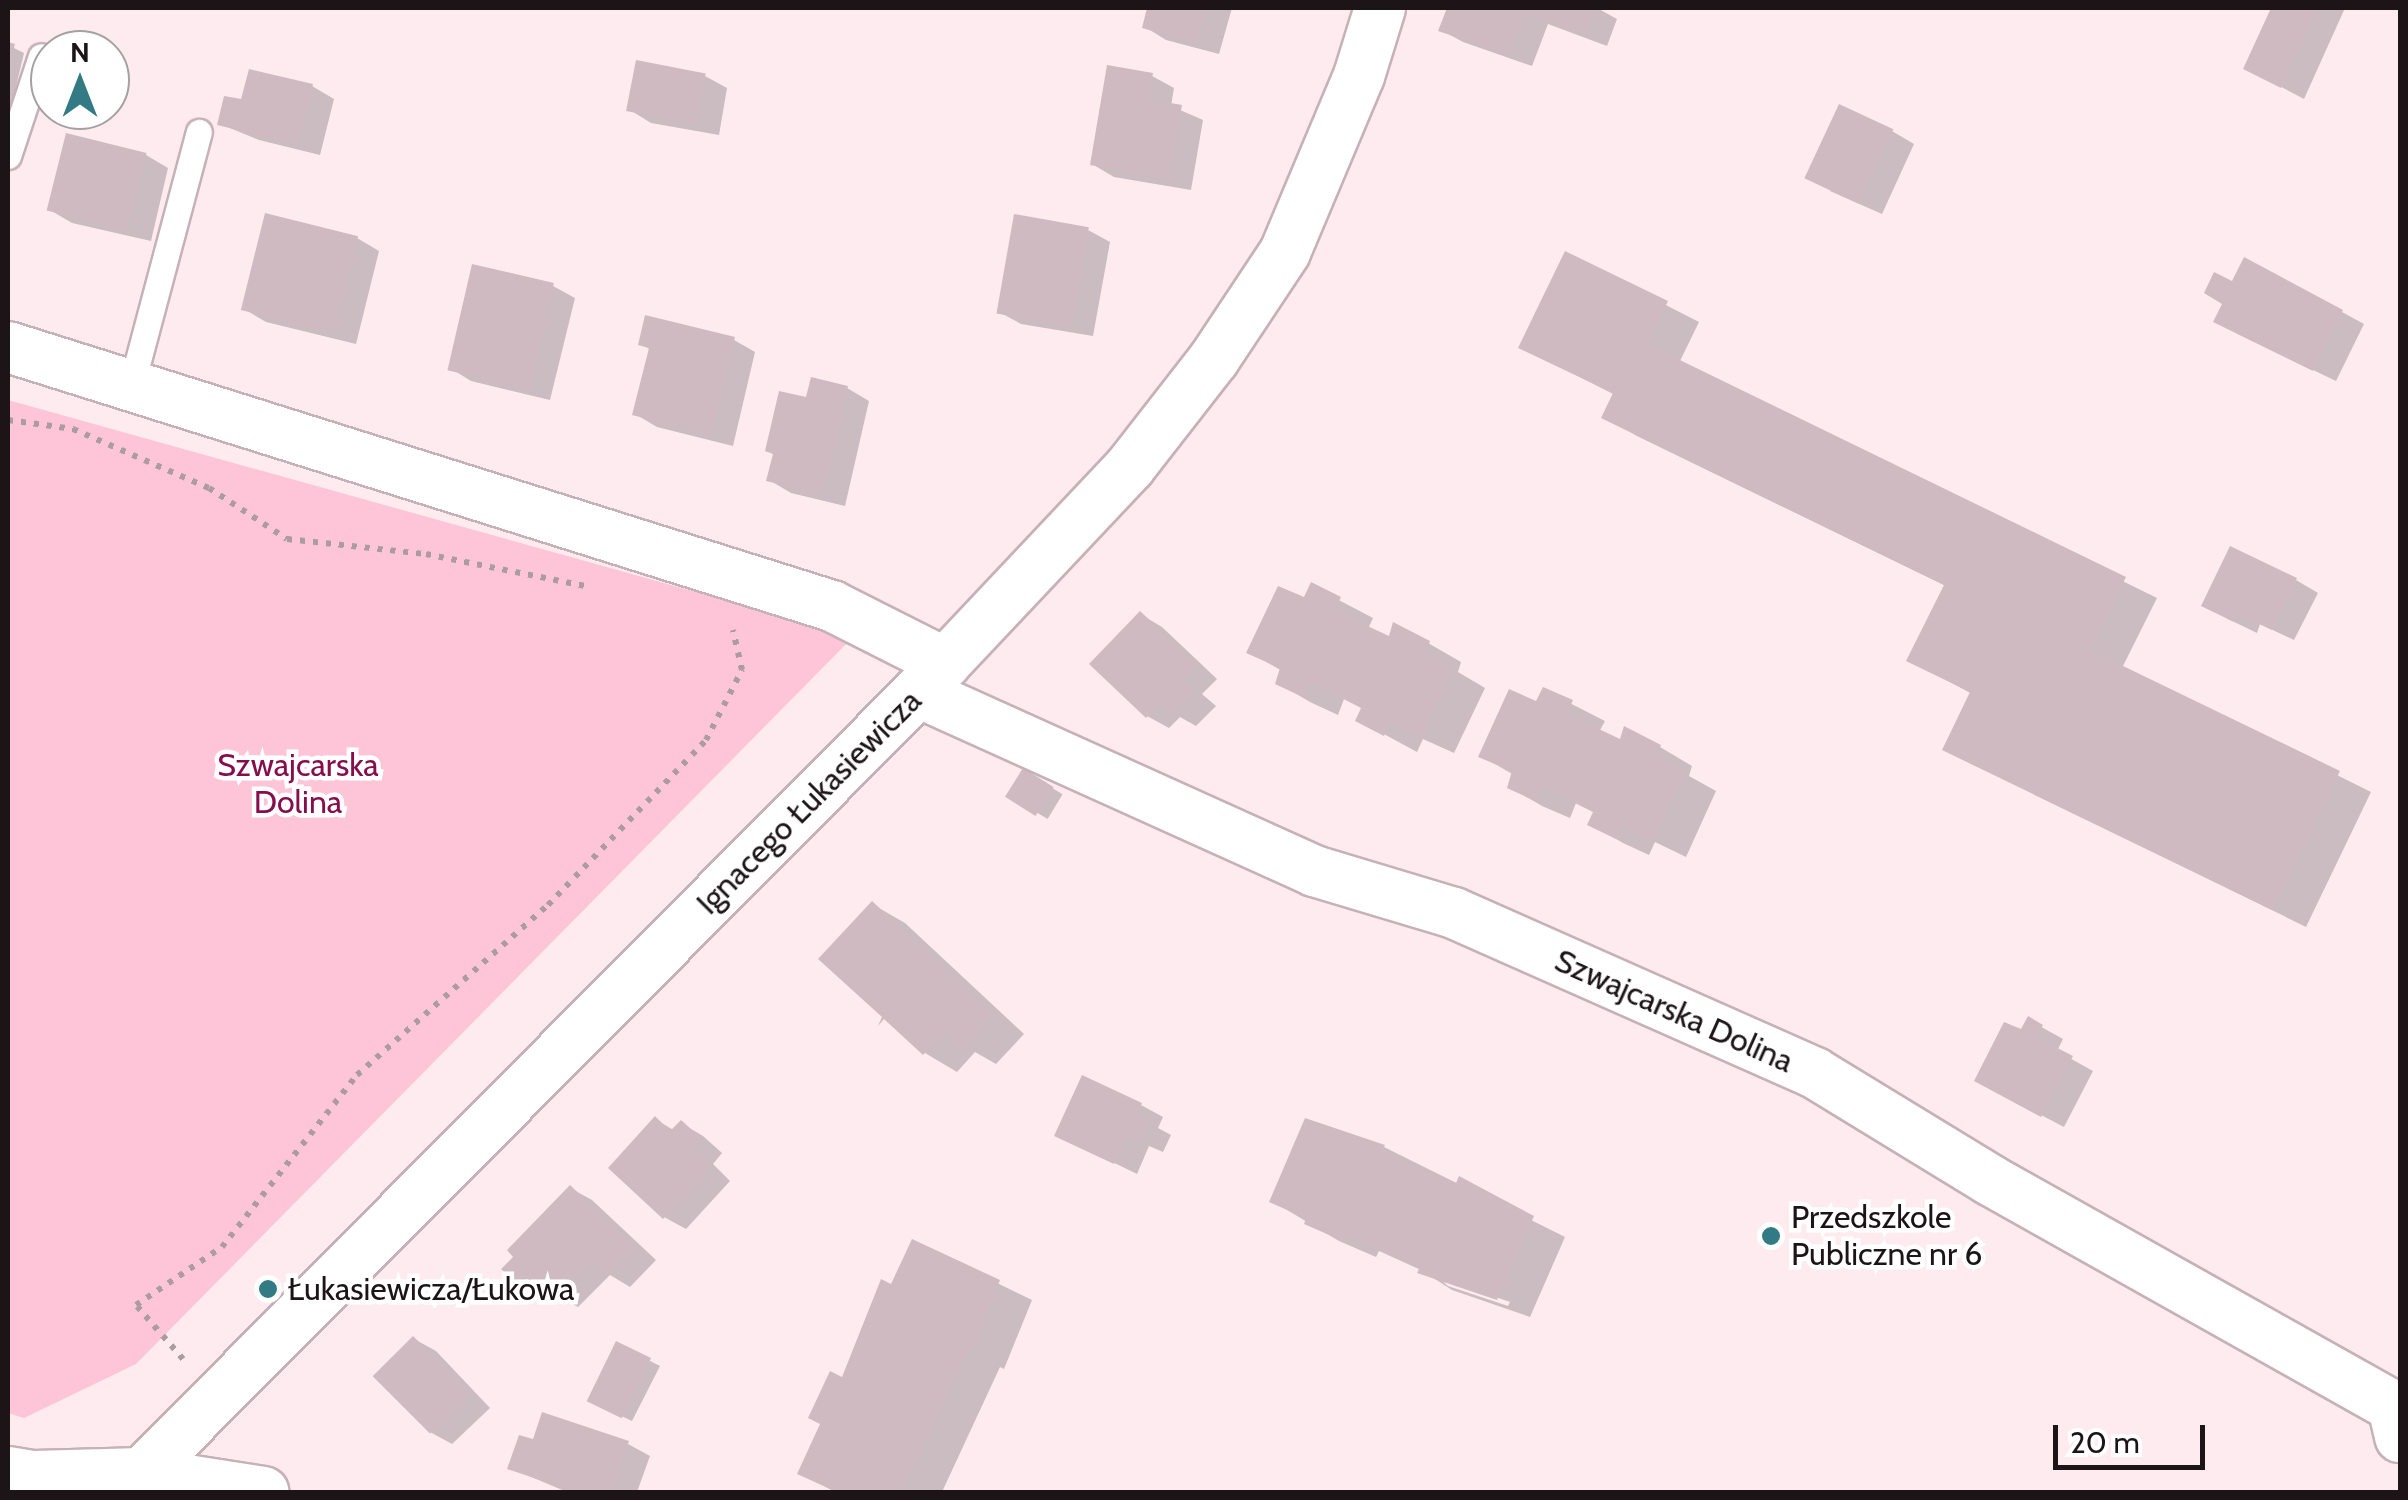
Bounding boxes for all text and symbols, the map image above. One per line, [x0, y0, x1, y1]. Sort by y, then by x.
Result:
north arrow [30, 30, 130, 130]
text: N [70, 35, 90, 69]
street label: Ignacego Łukasiewicza [689, 682, 929, 922]
park label: Szwajcarska Dolina [217, 747, 379, 822]
street label: Szwajcarska Dolina [1549, 941, 1799, 1081]
place label: Przedszkole Publiczne nr 6 [1791, 1199, 1982, 1274]
marker: Przedszkole Publiczne nr 6 [1760, 1225, 1782, 1247]
place label: Łukasiewicza/Łukowa [288, 1270, 574, 1308]
marker: Łukasiewicza/Łukowa [257, 1278, 279, 1300]
scale bar [2058, 1405, 2210, 1467]
text: 20 m [2070, 1424, 2140, 1461]

